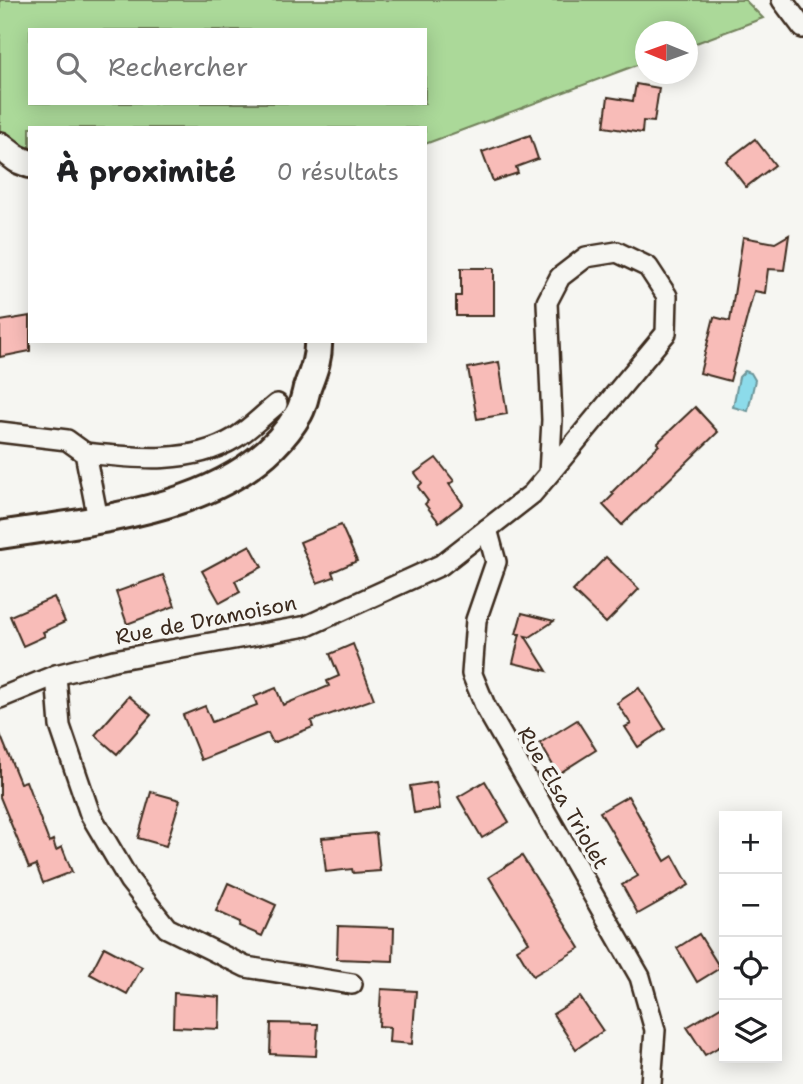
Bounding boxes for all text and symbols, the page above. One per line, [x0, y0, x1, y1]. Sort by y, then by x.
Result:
north arrow [635, 21, 698, 84]
search box [28, 28, 427, 105]
icon: search [52, 48, 90, 86]
text: Rechercher [108, 49, 248, 84]
text: À proximité [56, 151, 236, 192]
text: 0 résultats [277, 157, 399, 187]
street label: Rue de Dramoison [113, 589, 299, 651]
street label: Rue Elsa Triolet [511, 722, 615, 874]
map controls [719, 811, 782, 1063]
button: + [719, 811, 782, 874]
button: − [719, 874, 782, 937]
button: locate [719, 937, 782, 1000]
button: layers [719, 1000, 782, 1063]

